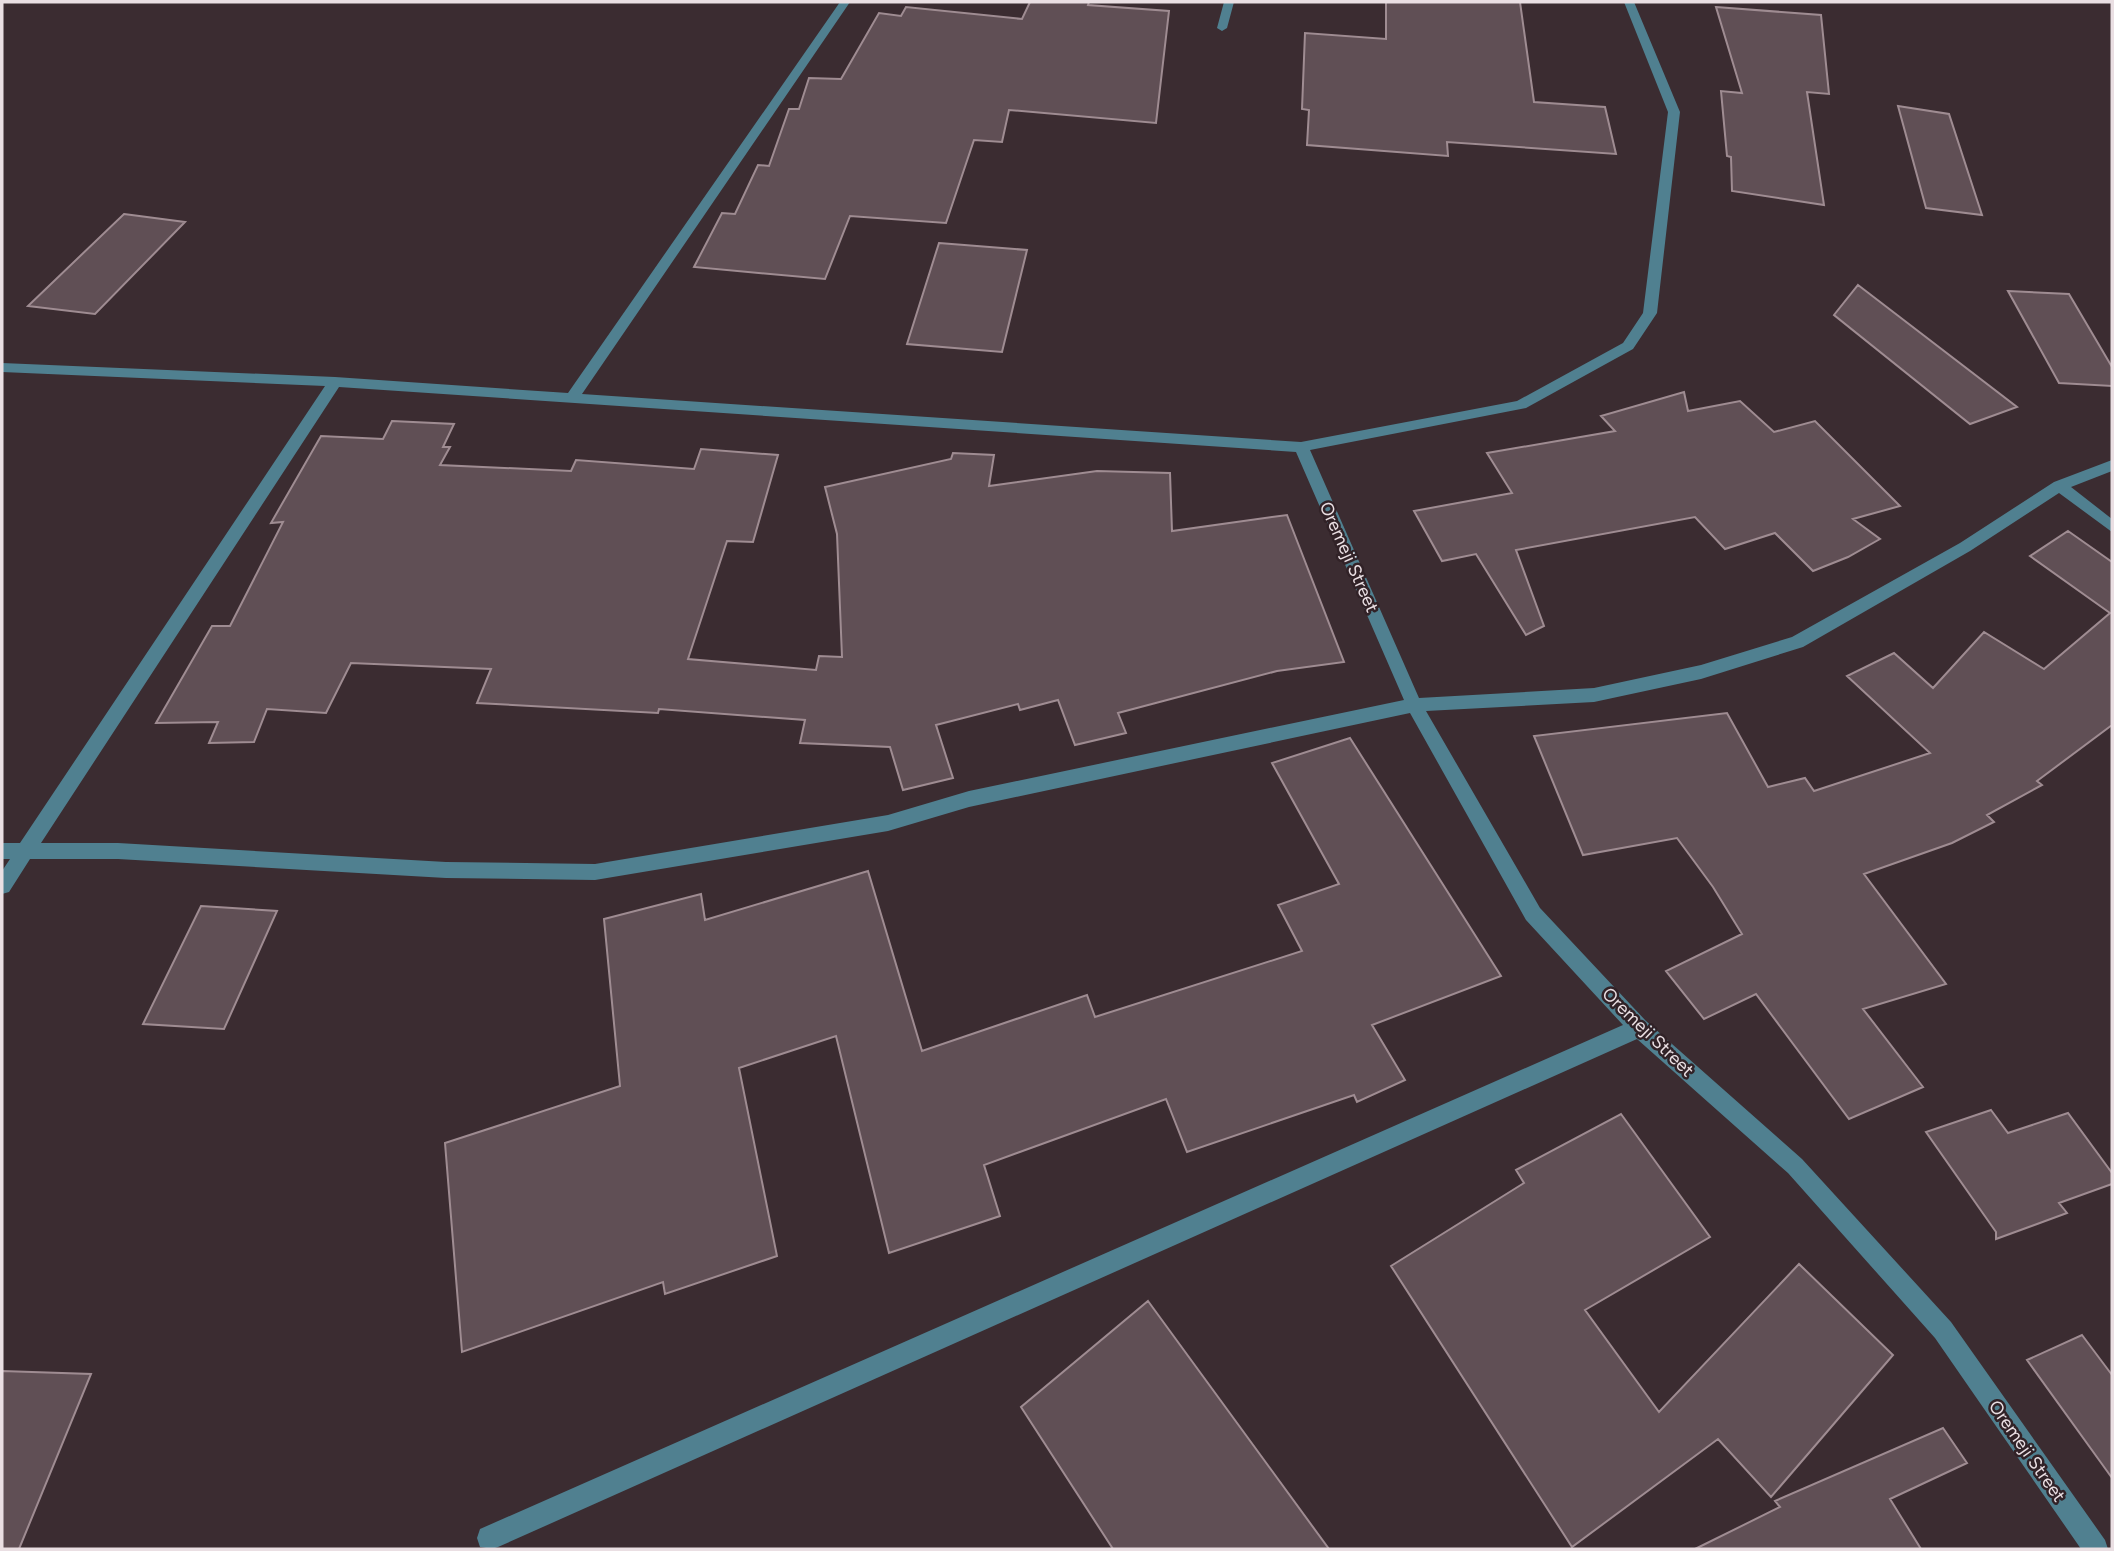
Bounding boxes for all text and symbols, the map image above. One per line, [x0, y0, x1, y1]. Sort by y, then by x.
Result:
street label: Oremeji Street [1315, 498, 1383, 616]
street label: Oremeji Street [1598, 983, 1699, 1081]
street label: Oremeji Street [1984, 1396, 2070, 1506]

